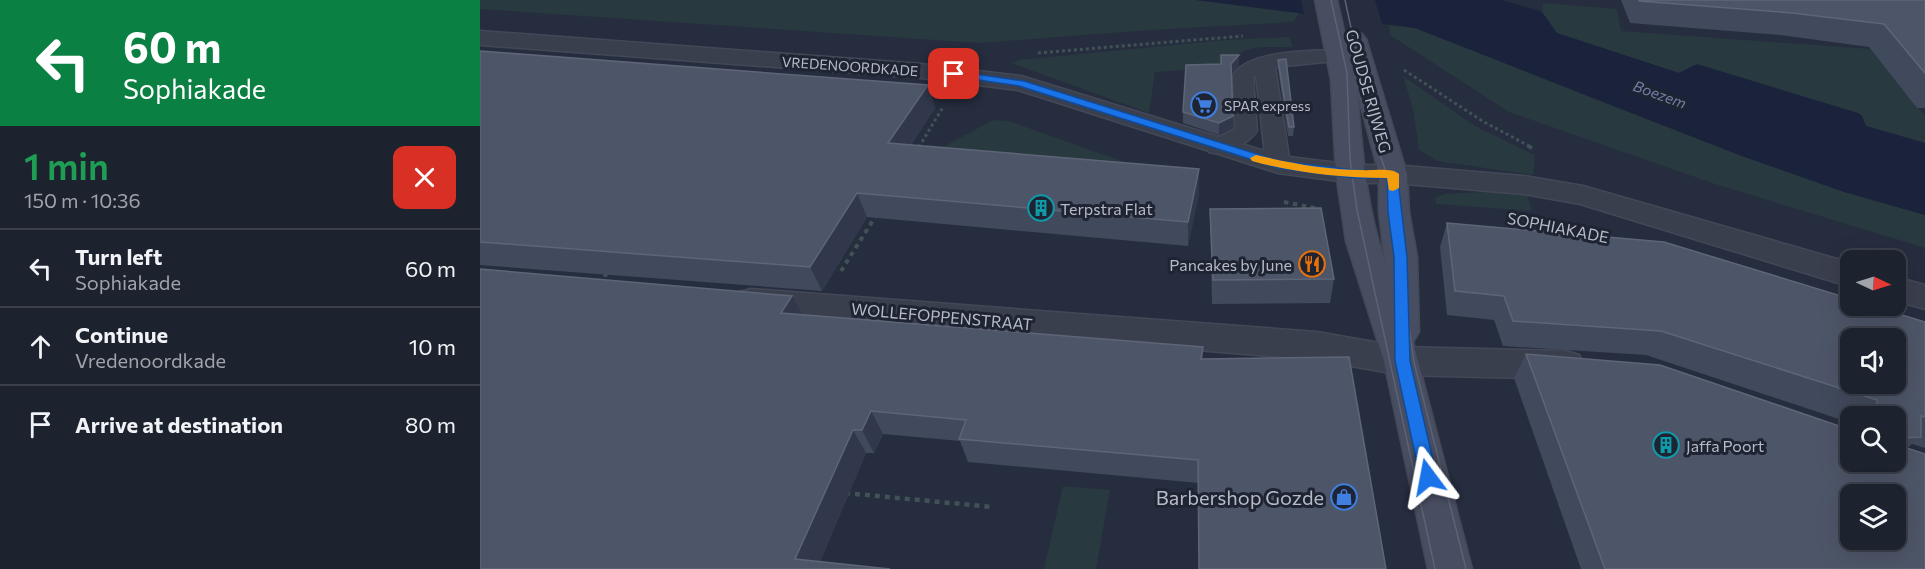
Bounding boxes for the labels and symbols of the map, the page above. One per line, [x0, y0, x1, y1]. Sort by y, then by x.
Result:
street label: GOUDSE RIJWEG [1342, 27, 1396, 155]
pin [928, 48, 979, 99]
street label: VREDENOORDKADE [781, 53, 919, 79]
water label: Boezem [1631, 76, 1689, 112]
supermarket icon: SPAR express [1189, 90, 1219, 120]
place label: SPAR express [1224, 97, 1311, 114]
building icon: Terpstra Flat [1026, 193, 1056, 223]
place label: Terpstra Flat [1060, 199, 1153, 218]
street label: SOPHIAKADE [1506, 208, 1610, 246]
restaurant icon: Pancakes by June [1297, 249, 1327, 279]
north arrow [1840, 250, 1906, 316]
place label: Pancakes by June [1169, 255, 1292, 274]
street label: WOLLEFOPPENSTRAAT [851, 299, 1033, 333]
building icon: Jaffa Poort [1651, 430, 1681, 460]
place label: Jaffa Poort [1686, 436, 1765, 455]
position arrow [1396, 445, 1460, 509]
shop icon: Barbershop Gozde [1329, 482, 1359, 512]
place label: Barbershop Gozde [1156, 485, 1324, 509]

